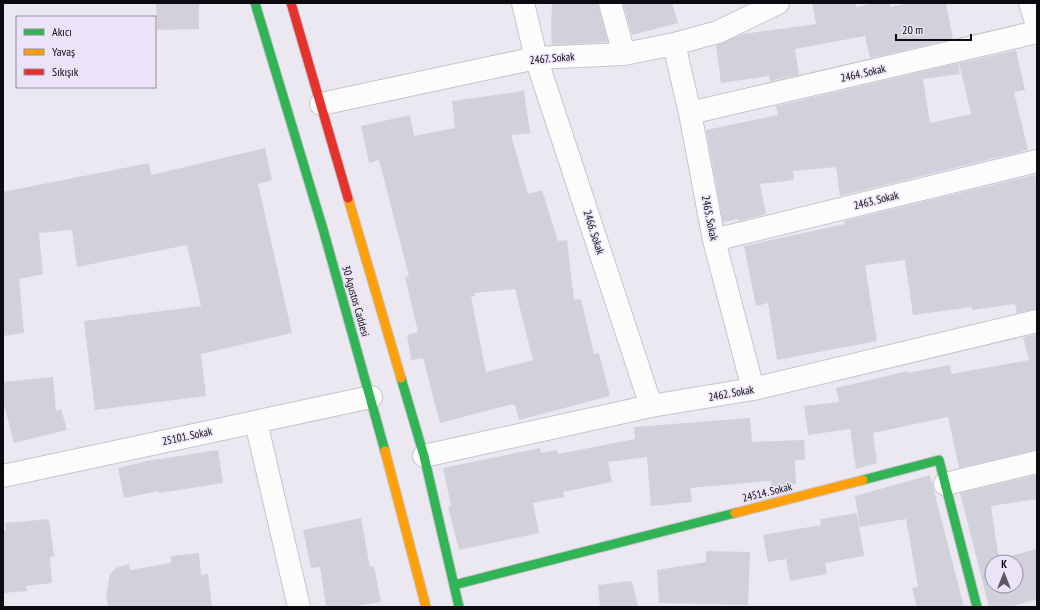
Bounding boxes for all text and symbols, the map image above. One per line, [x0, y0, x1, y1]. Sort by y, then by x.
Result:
legend [16, 16, 156, 88]
scale bar [896, 16, 971, 42]
text: 20 m [902, 22, 923, 37]
text: Akıcı [52, 24, 72, 39]
text: Yavaş [52, 44, 75, 59]
street label: 2467. Sokak [529, 49, 576, 67]
street label: 2464. Sokak [839, 61, 888, 85]
text: Sıkışık [52, 64, 79, 79]
street label: 2463. Sokak [852, 187, 901, 212]
street label: 2465. Sokak [699, 194, 721, 243]
street label: 2466. Sokak [580, 208, 608, 257]
street label: 30 Agustos Caddesi [339, 264, 373, 338]
street label: 2462. Sokak [707, 382, 755, 404]
street label: 25101. Sokak [161, 424, 214, 448]
street label: 24514. Sokak [741, 479, 794, 505]
north arrow [984, 554, 1024, 594]
text: K [1001, 557, 1007, 571]

